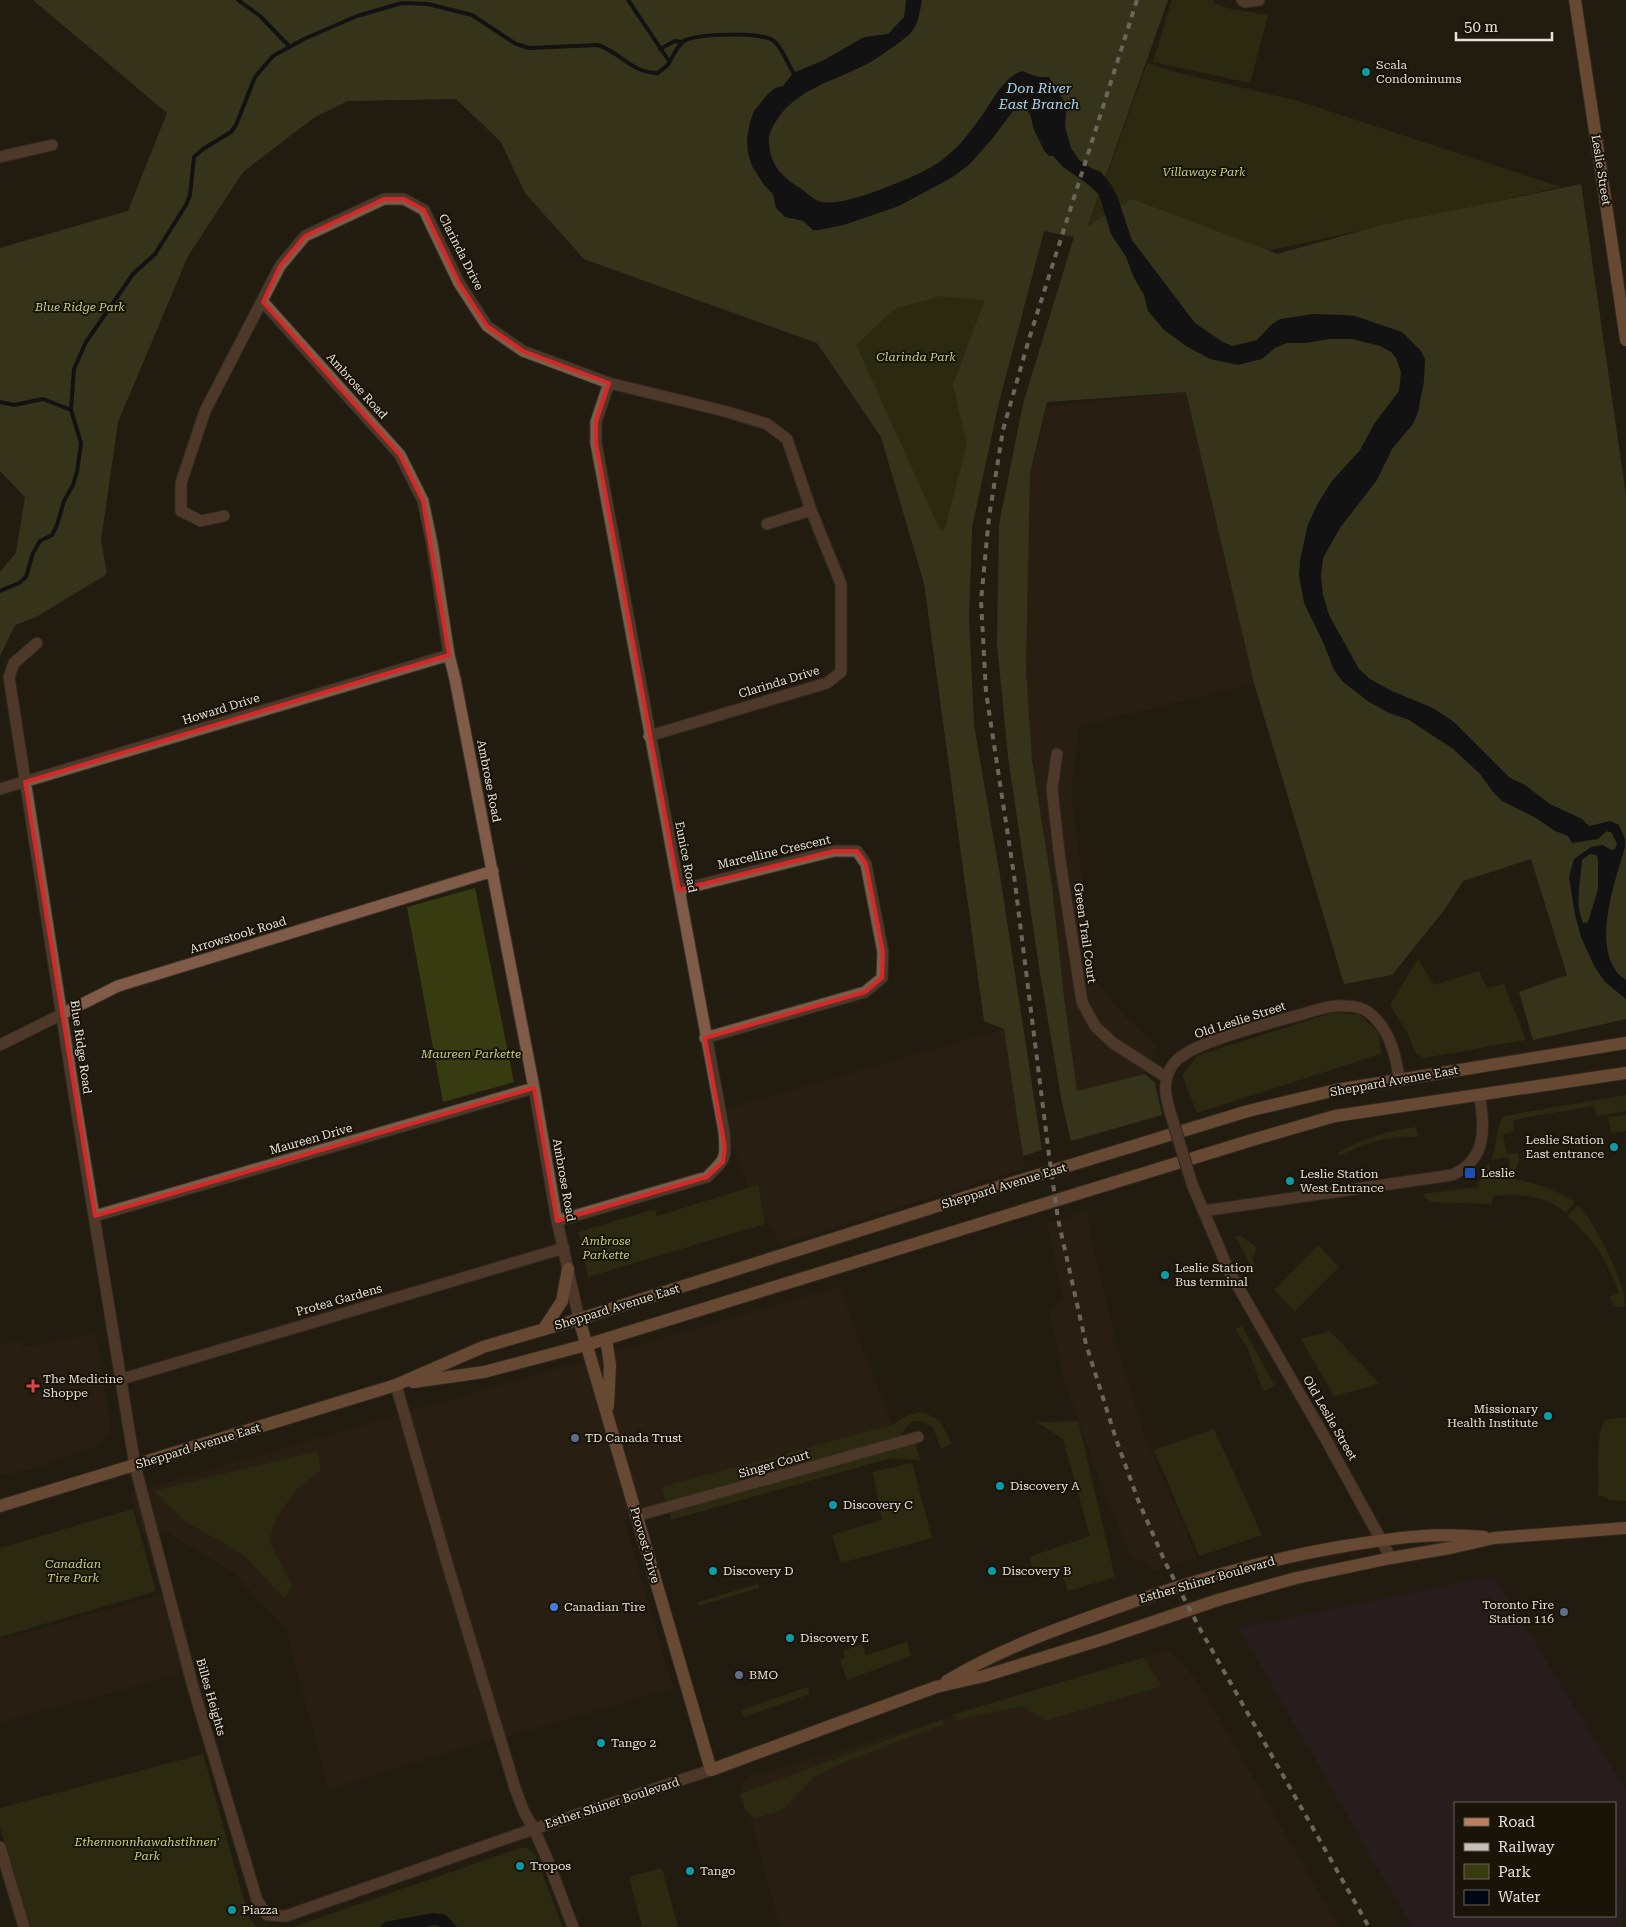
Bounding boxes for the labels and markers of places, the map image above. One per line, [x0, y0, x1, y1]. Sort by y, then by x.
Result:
place label: Scala Condominums [1376, 58, 1462, 86]
marker: Scala Condominums [1360, 66, 1372, 78]
place label: Leslie Station East entrance [1525, 1133, 1604, 1161]
marker: Leslie Station East entrance [1608, 1141, 1620, 1153]
marker: Leslie [1463, 1166, 1477, 1180]
place label: Leslie [1481, 1166, 1515, 1180]
place label: Leslie Station West Entrance [1300, 1167, 1384, 1195]
marker: Leslie Station West Entrance [1284, 1175, 1296, 1187]
place label: Leslie Station Bus terminal [1175, 1261, 1254, 1289]
marker: Leslie Station Bus terminal [1159, 1269, 1171, 1281]
place label: The Medicine Shoppe [43, 1372, 123, 1400]
marker: The Medicine Shoppe [27, 1380, 39, 1392]
place label: Missionary Health Institute [1447, 1402, 1539, 1430]
marker: Missionary Health Institute [1542, 1410, 1554, 1422]
place label: TD Canada Trust [585, 1431, 683, 1445]
marker: TD Canada Trust [569, 1432, 581, 1444]
place label: Discovery A [1010, 1479, 1080, 1493]
marker: Discovery A [994, 1480, 1006, 1492]
place label: Discovery C [843, 1498, 913, 1512]
marker: Discovery C [827, 1499, 839, 1511]
place label: Discovery D [723, 1564, 794, 1578]
place label: Discovery B [1002, 1564, 1071, 1578]
marker: Discovery D [707, 1565, 719, 1577]
marker: Discovery B [986, 1565, 998, 1577]
place label: Toronto Fire Station 116 [1482, 1598, 1554, 1626]
place label: Canadian Tire [564, 1600, 646, 1614]
marker: Canadian Tire [548, 1601, 560, 1613]
marker: Toronto Fire Station 116 [1558, 1606, 1570, 1618]
place label: Discovery E [800, 1631, 869, 1645]
marker: Discovery E [784, 1632, 796, 1644]
place label: BMO [749, 1668, 778, 1682]
marker: BMO [733, 1669, 745, 1681]
place label: Tango 2 [611, 1736, 656, 1750]
marker: Tango 2 [595, 1737, 607, 1749]
place label: Tropos [530, 1859, 571, 1873]
marker: Tropos [514, 1860, 526, 1872]
place label: Tango [700, 1864, 735, 1878]
marker: Tango [684, 1865, 696, 1877]
place label: Piazza [242, 1903, 278, 1917]
marker: Piazza [226, 1904, 238, 1916]

